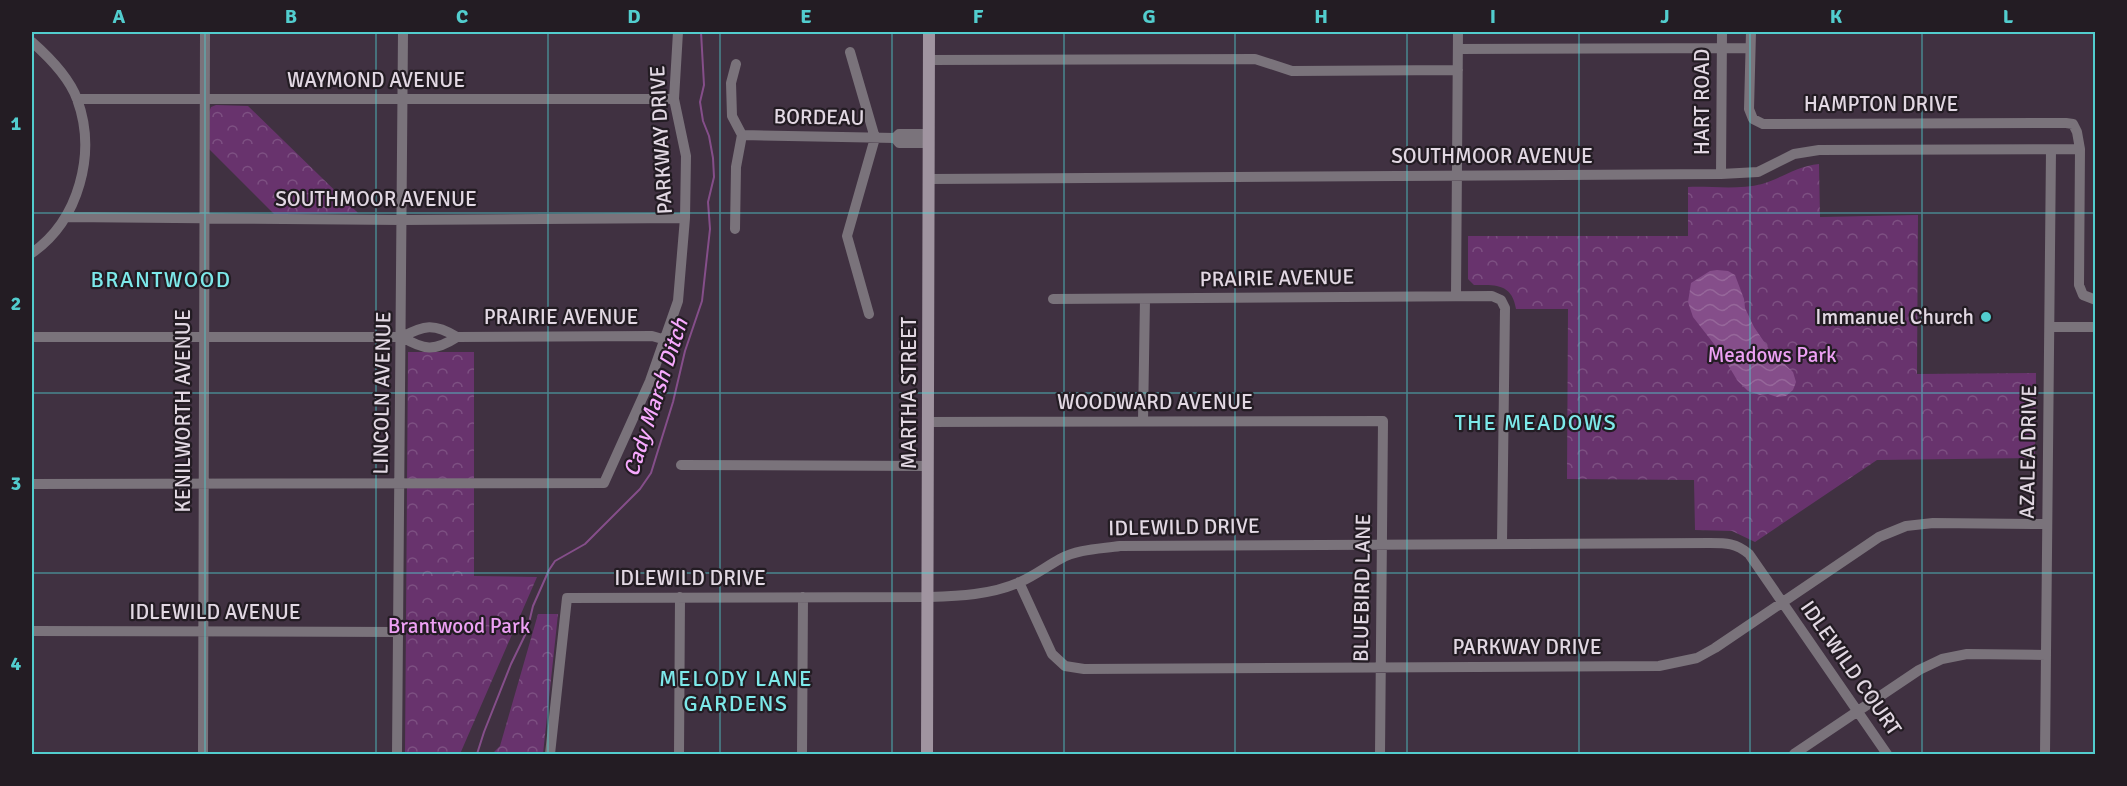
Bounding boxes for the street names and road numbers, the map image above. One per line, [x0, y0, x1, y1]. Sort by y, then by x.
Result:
street label: HART ROAD [1689, 49, 1715, 155]
street label: PARKWAY DRIVE [644, 65, 678, 215]
street label: WAYMOND AVENUE [287, 67, 465, 93]
street label: HAMPTON DRIVE [1804, 91, 1958, 117]
street label: BORDEAU [773, 103, 865, 131]
street label: SOUTHMOOR AVENUE [1391, 143, 1593, 169]
street label: SOUTHMOOR AVENUE [275, 186, 477, 212]
street label: PRAIRIE AVENUE [1199, 264, 1355, 292]
street label: PRAIRIE AVENUE [484, 304, 638, 330]
street label: KENILWORTH AVENUE [170, 309, 196, 513]
street label: LINCOLN AVENUE [368, 311, 396, 475]
street label: MARTHA STREET [896, 316, 922, 469]
street label: AZALEA DRIVE [2014, 385, 2042, 519]
street label: WOODWARD AVENUE [1057, 389, 1253, 415]
street label: IDLEWILD DRIVE [1108, 513, 1260, 541]
street label: BLUEBIRD LANE [1348, 514, 1376, 662]
street label: IDLEWILD DRIVE [614, 565, 766, 591]
street label: IDLEWILD COURT [1795, 596, 1907, 741]
street label: IDLEWILD AVENUE [129, 599, 301, 625]
street label: PARKWAY DRIVE [1452, 634, 1602, 660]

